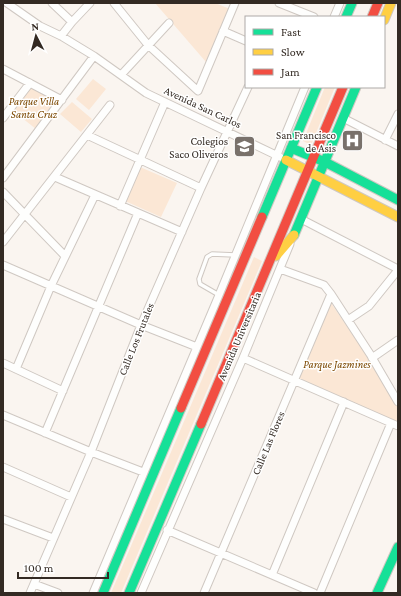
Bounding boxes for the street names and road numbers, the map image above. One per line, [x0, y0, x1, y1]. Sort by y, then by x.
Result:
street label: Avenida San Carlos [162, 84, 244, 130]
street label: Avenida Universitaria [215, 290, 263, 382]
street label: Calle Los Frutales [116, 301, 156, 377]
street label: Calle Las Flores [249, 409, 287, 477]

